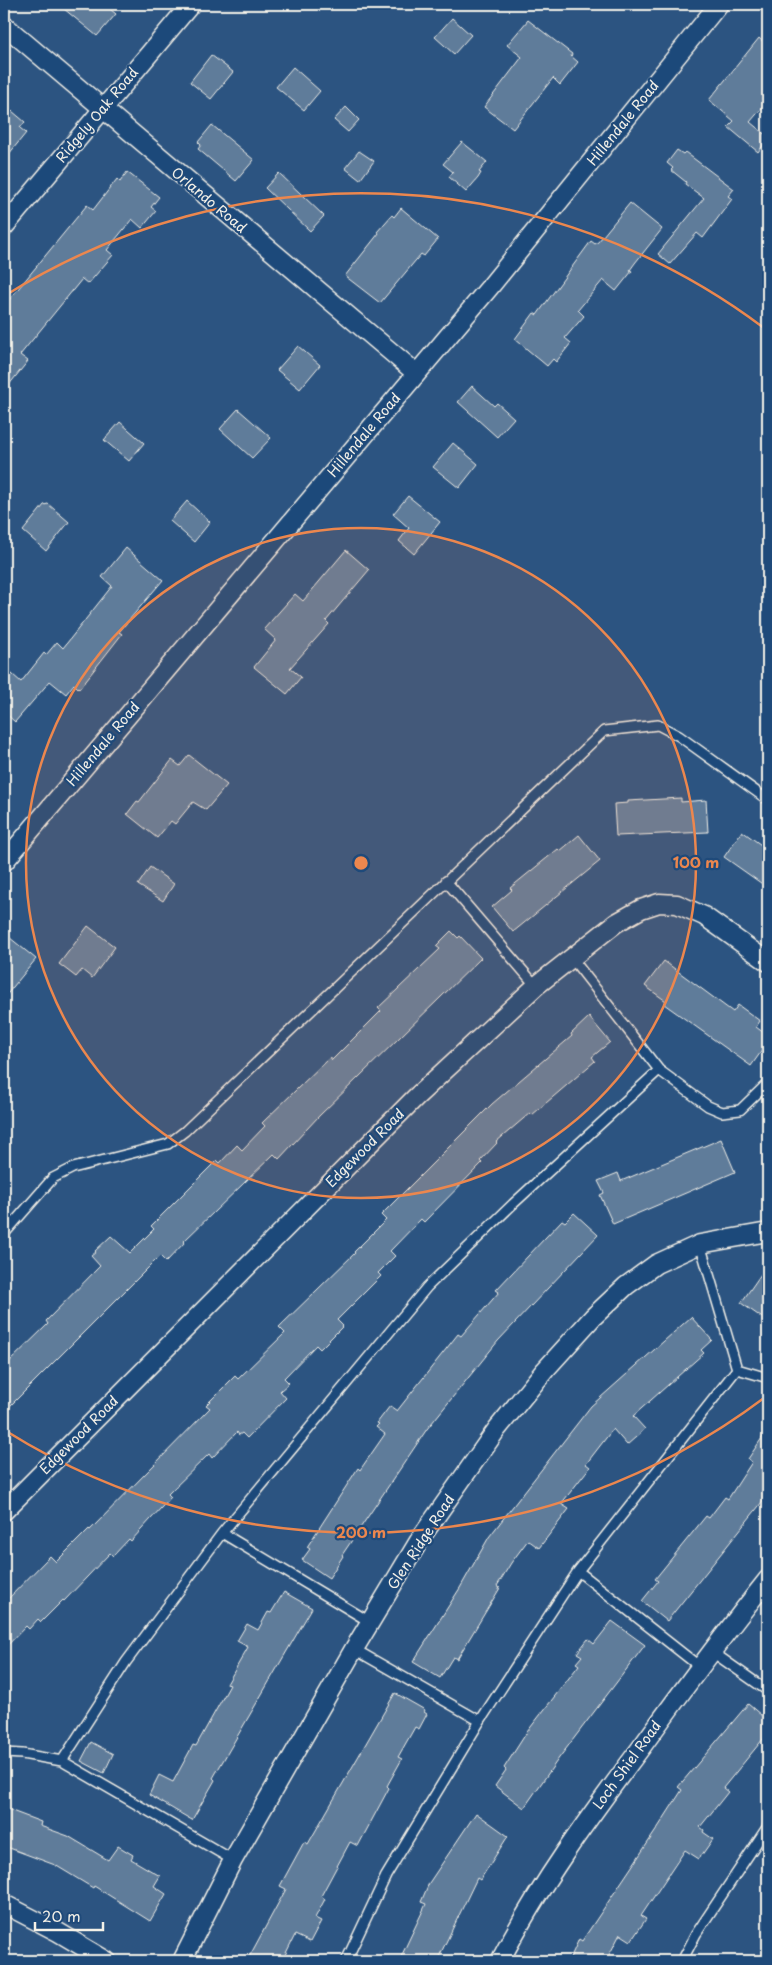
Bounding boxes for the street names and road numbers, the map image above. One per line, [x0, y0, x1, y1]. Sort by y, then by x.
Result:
street label: Ridgely Oak Road [50, 63, 143, 167]
street label: Hillendale Road [582, 75, 664, 170]
street label: Orlando Road [167, 162, 252, 238]
street label: Hillendale Road [322, 388, 405, 481]
street label: Hillendale Road [61, 697, 144, 790]
street label: Edgewood Road [320, 1103, 409, 1192]
street label: Edgewood Road [34, 1390, 123, 1479]
street label: Glen Ridge Road [382, 1490, 459, 1594]
street label: Loch Shiel Road [587, 1716, 666, 1813]

